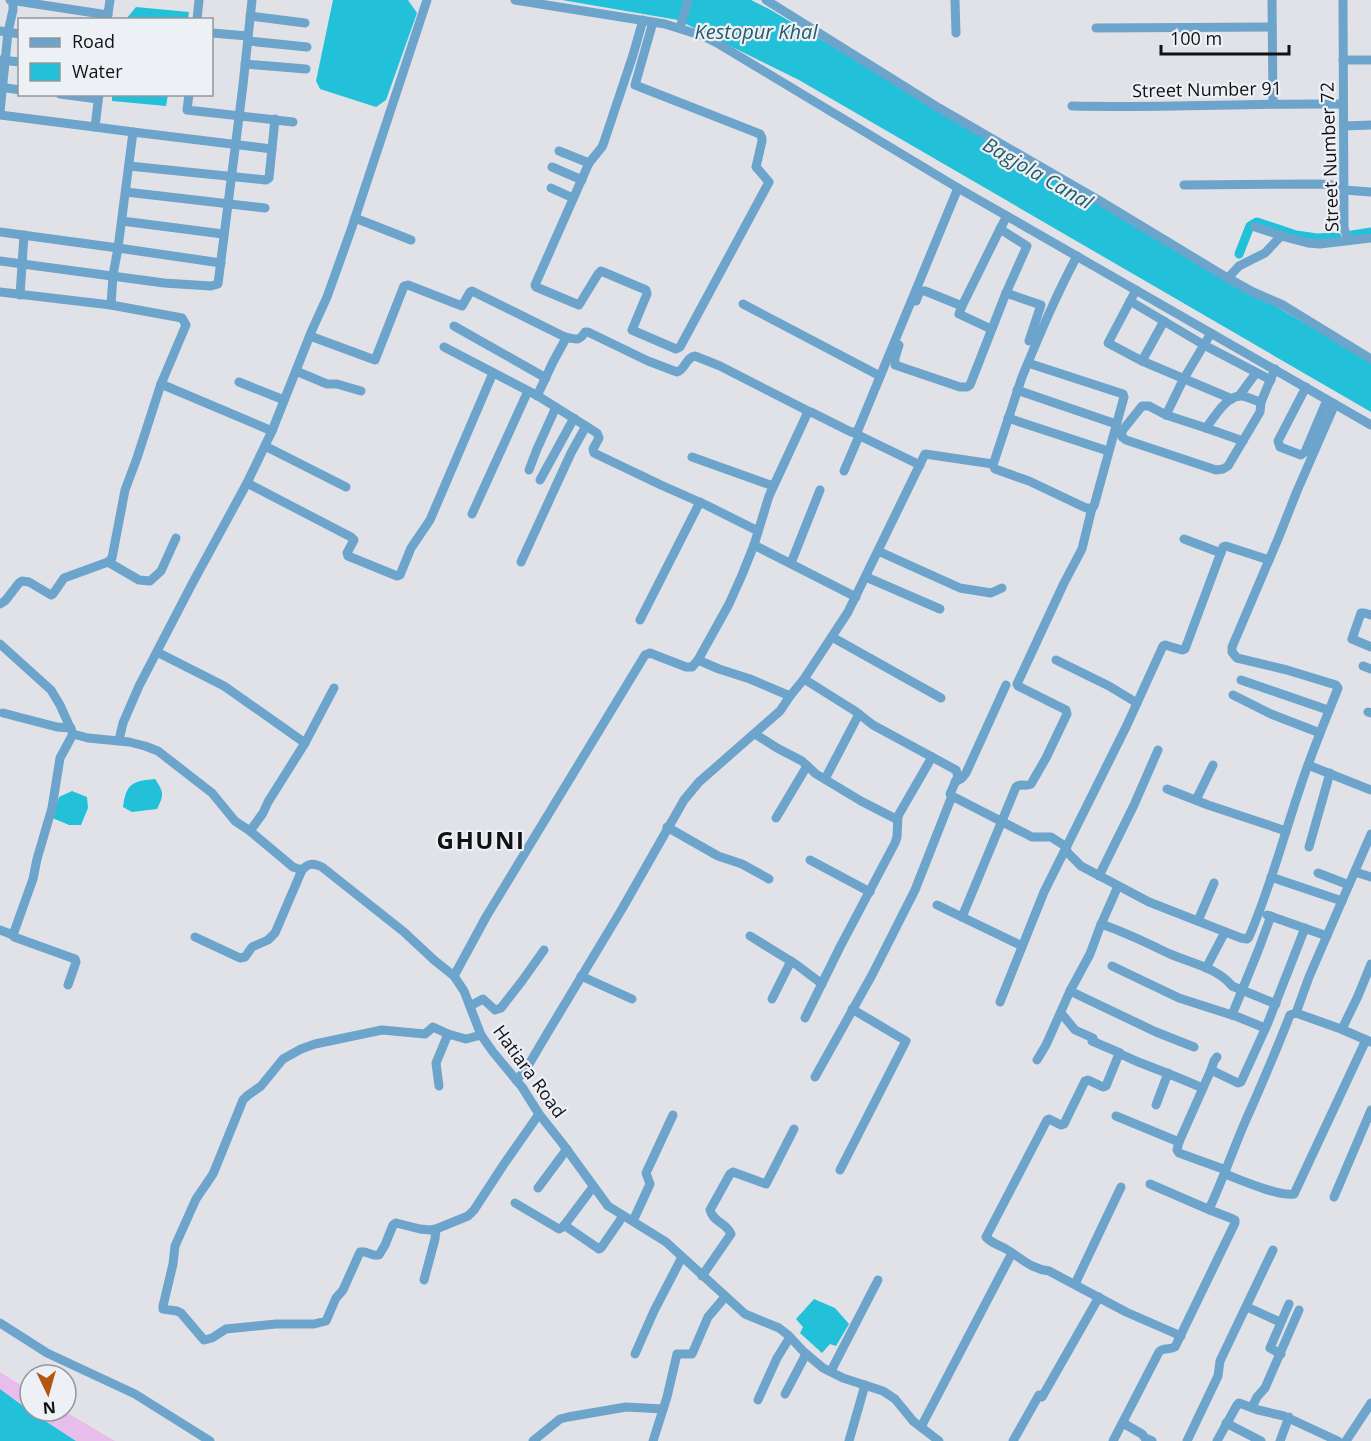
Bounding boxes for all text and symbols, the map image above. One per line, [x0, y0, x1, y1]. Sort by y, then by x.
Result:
legend [18, 18, 213, 96]
water label: Kestopur Khal [695, 18, 818, 45]
scale bar [1161, 18, 1288, 56]
text: 100 m [1170, 26, 1222, 50]
text: Road [72, 29, 115, 53]
text: Water [72, 59, 123, 83]
street label: Street Number 91 [1132, 76, 1282, 102]
street label: Street Number 72 [1314, 82, 1344, 232]
water label: Bagjola Canal [978, 131, 1099, 216]
district label: GHUNI [437, 823, 525, 856]
street label: Hatiara Road [488, 1020, 572, 1122]
north arrow [18, 1363, 78, 1423]
text: N [42, 1396, 57, 1419]

